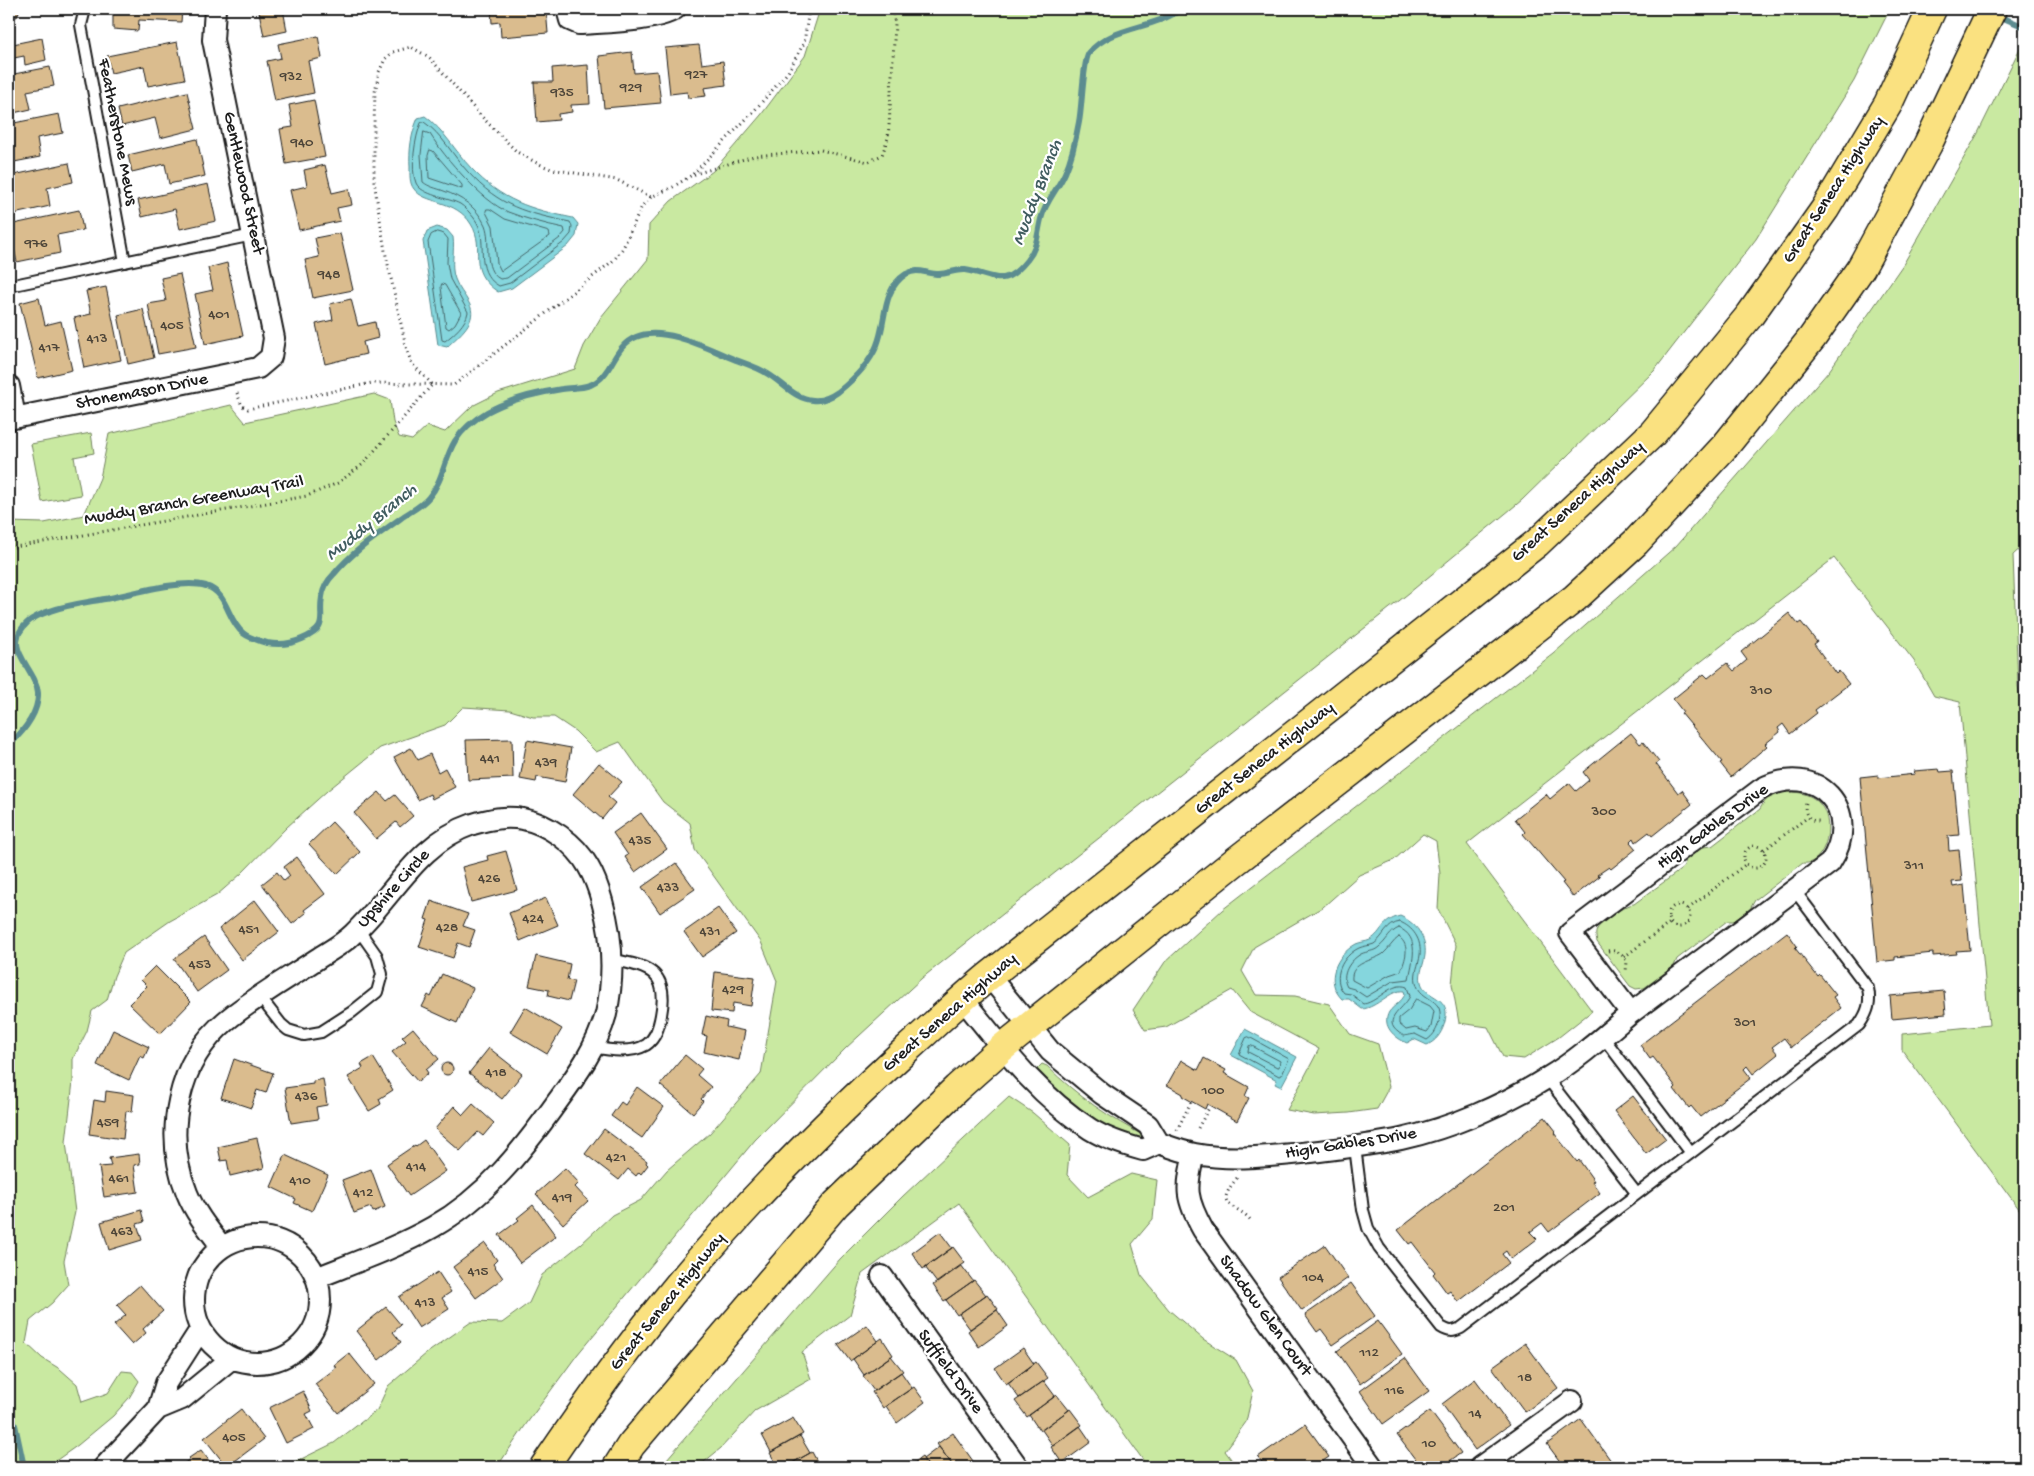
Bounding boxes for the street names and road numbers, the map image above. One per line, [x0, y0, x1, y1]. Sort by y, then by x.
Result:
street label: Featherstone Mews [92, 56, 142, 208]
street label: Gentlewood Street [218, 110, 269, 258]
street label: Great Seneca Highway [1779, 112, 1890, 268]
street label: Stonemason Drive [74, 369, 210, 415]
street label: Great Seneca Highway [1507, 437, 1649, 567]
street label: Muddy Branch Greenway Trail [83, 471, 305, 531]
street label: Great Seneca Highway [1191, 698, 1339, 820]
street label: High Gables Drive [1653, 779, 1773, 874]
street label: Upshire Circle [353, 845, 435, 933]
street label: Great Seneca Highway [878, 949, 1022, 1077]
street label: High Gables Drive [1284, 1123, 1419, 1165]
street label: Great Seneca Highway [606, 1229, 730, 1375]
street label: Shadow Glen Court [1214, 1251, 1317, 1382]
street label: Suffield Drive [912, 1326, 988, 1419]

